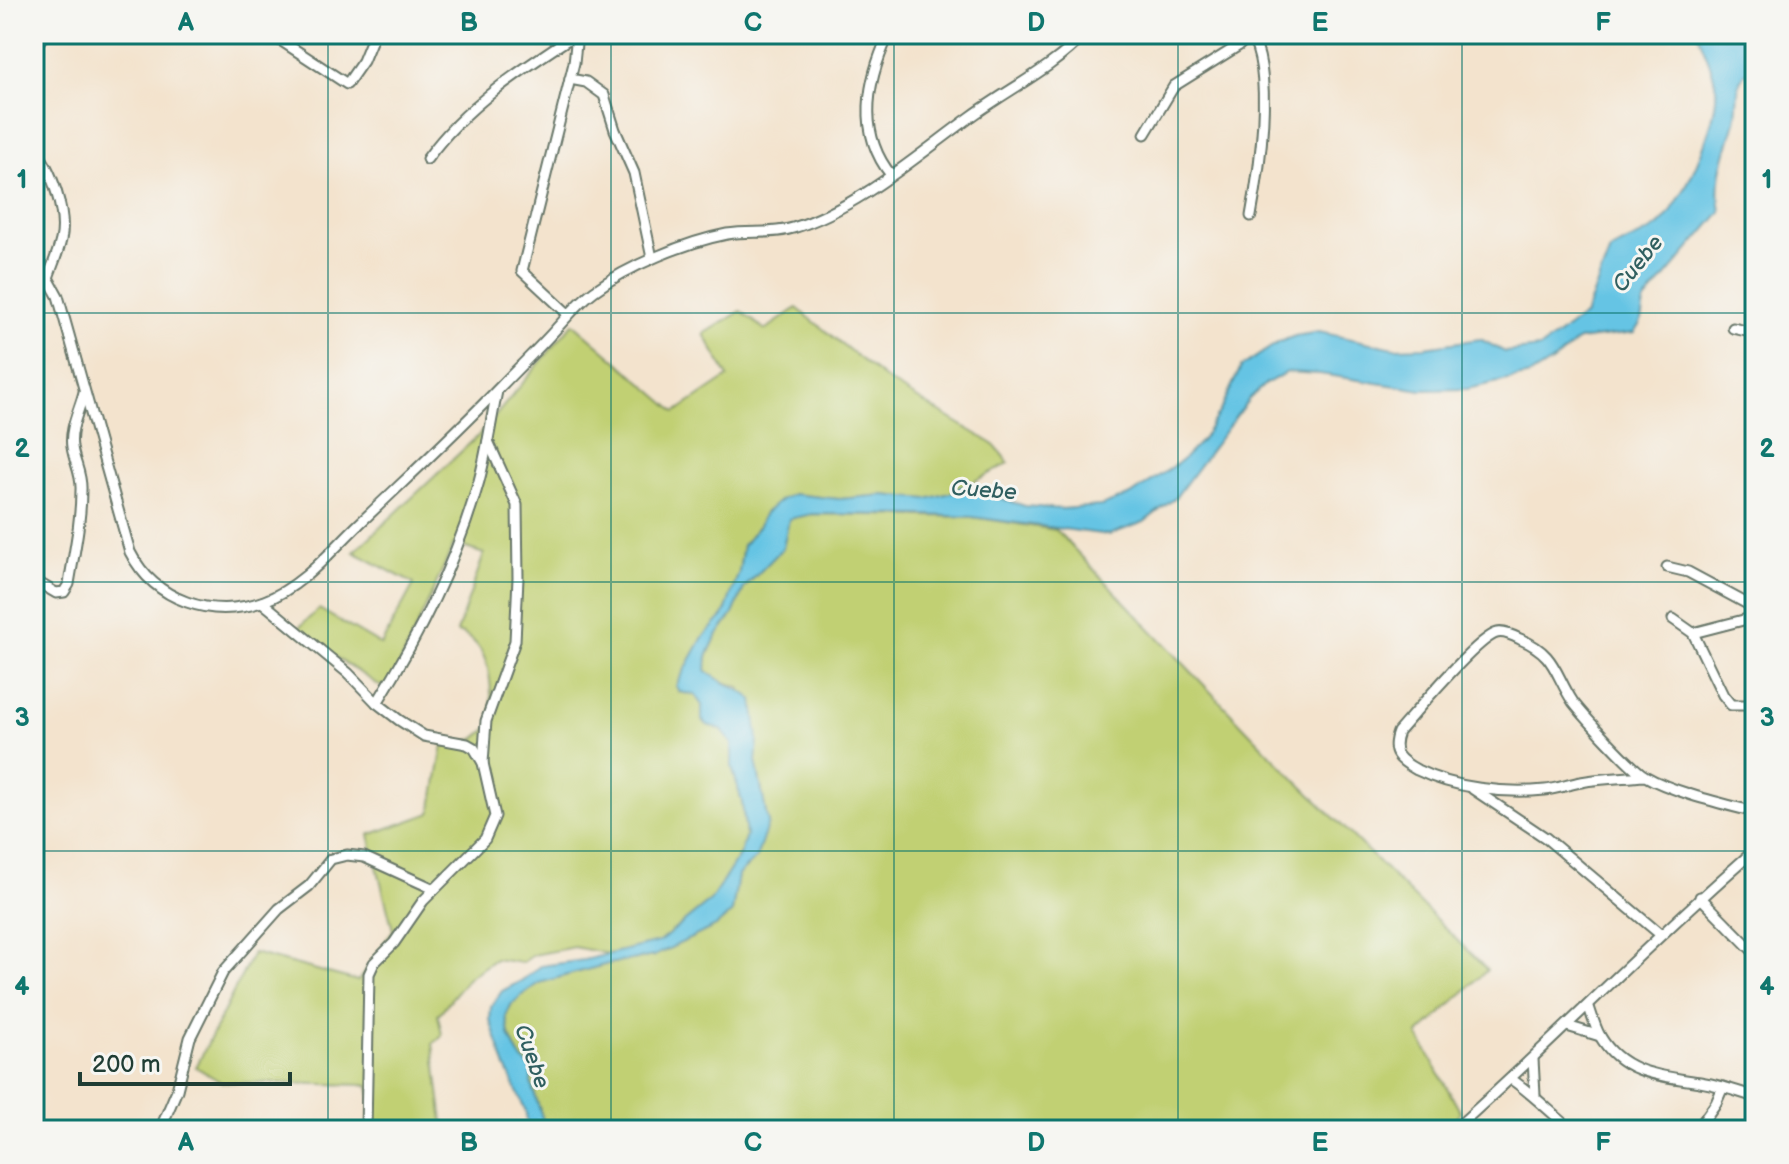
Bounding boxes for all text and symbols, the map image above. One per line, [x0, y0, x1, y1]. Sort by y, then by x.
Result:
text: A [177, 8, 194, 39]
text: B [460, 8, 478, 39]
text: C [744, 8, 762, 39]
text: D [1027, 8, 1045, 39]
text: E [1312, 8, 1329, 39]
text: F [1595, 8, 1611, 39]
text: 1 [17, 165, 27, 196]
text: 1 [1762, 165, 1772, 196]
water label: Cuebe [1607, 230, 1669, 298]
text: 2 [14, 434, 30, 465]
text: 2 [1759, 434, 1775, 465]
water label: Cuebe [950, 475, 1018, 506]
text: 3 [14, 703, 30, 734]
text: 3 [1759, 703, 1775, 734]
text: 4 [14, 972, 30, 1003]
text: 4 [1759, 972, 1775, 1003]
water label: Cuebe [508, 1021, 555, 1092]
scale bar [80, 1036, 290, 1086]
text: 200 m [92, 1050, 161, 1079]
text: A [177, 1128, 194, 1159]
text: B [460, 1128, 478, 1159]
text: C [744, 1128, 762, 1159]
text: D [1027, 1128, 1045, 1159]
text: E [1312, 1128, 1329, 1159]
text: F [1595, 1128, 1611, 1159]

